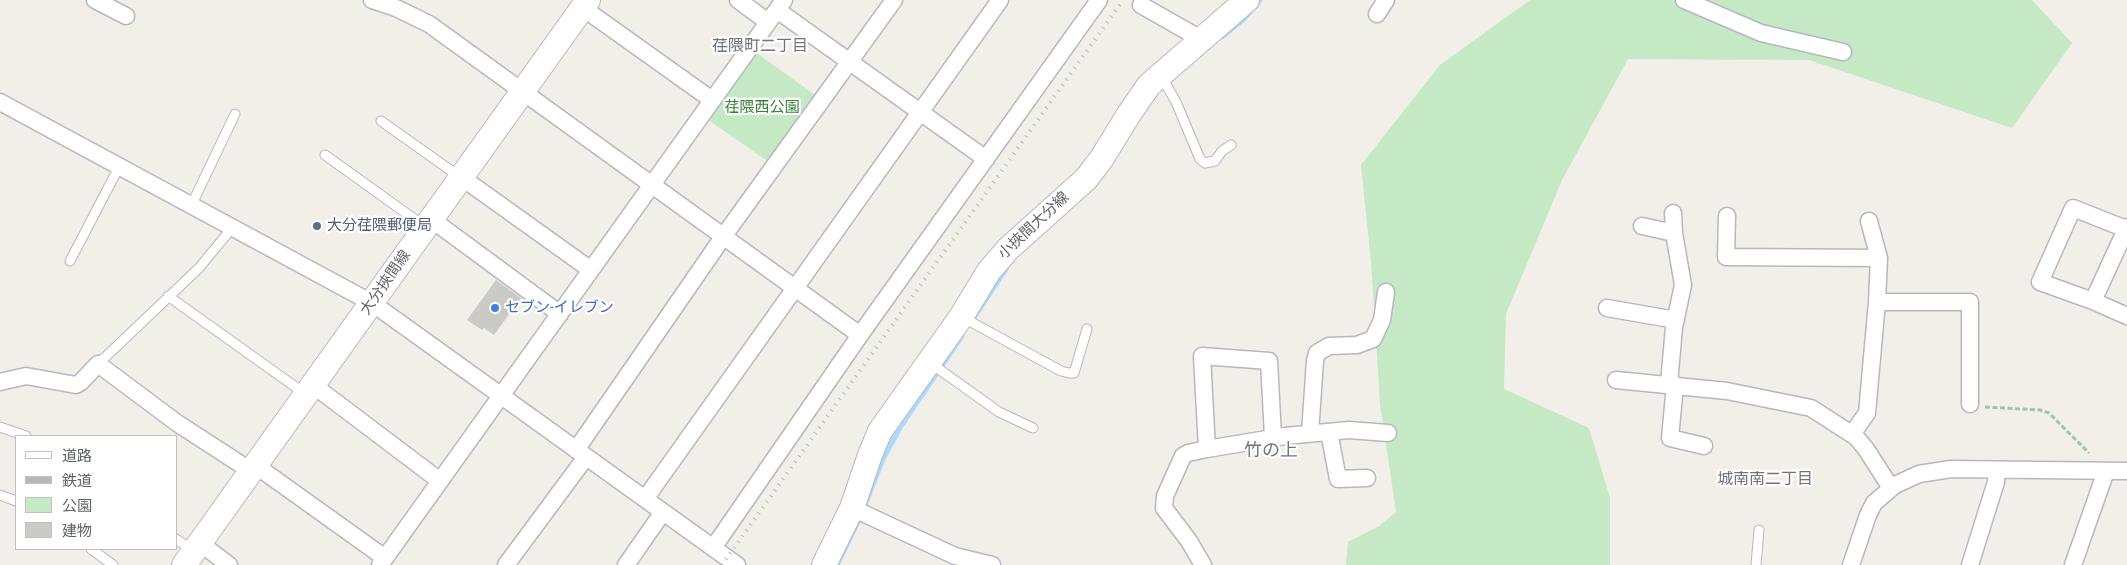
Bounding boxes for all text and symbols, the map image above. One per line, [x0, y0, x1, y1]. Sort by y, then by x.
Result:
district label: 荏隈町二丁目 [712, 37, 808, 57]
park label: 荏隈西公園 [725, 99, 799, 117]
street label: 小挾間大分線 [995, 189, 1073, 263]
place label: 大分荏隈郵便局 [327, 217, 432, 235]
marker: 大分荏隈郵便局 [311, 220, 323, 232]
street label: 大分挾間線 [357, 247, 415, 319]
place label: セブン-イレブン [505, 299, 614, 317]
marker: セブン-イレブン [489, 302, 501, 314]
legend [15, 435, 178, 550]
district label: 竹の上 [1244, 440, 1298, 462]
text: 道路 [62, 447, 92, 465]
district label: 城南南二丁目 [1717, 470, 1813, 490]
text: 鉄道 [62, 472, 92, 490]
text: 公園 [62, 497, 92, 515]
text: 建物 [62, 522, 92, 540]

